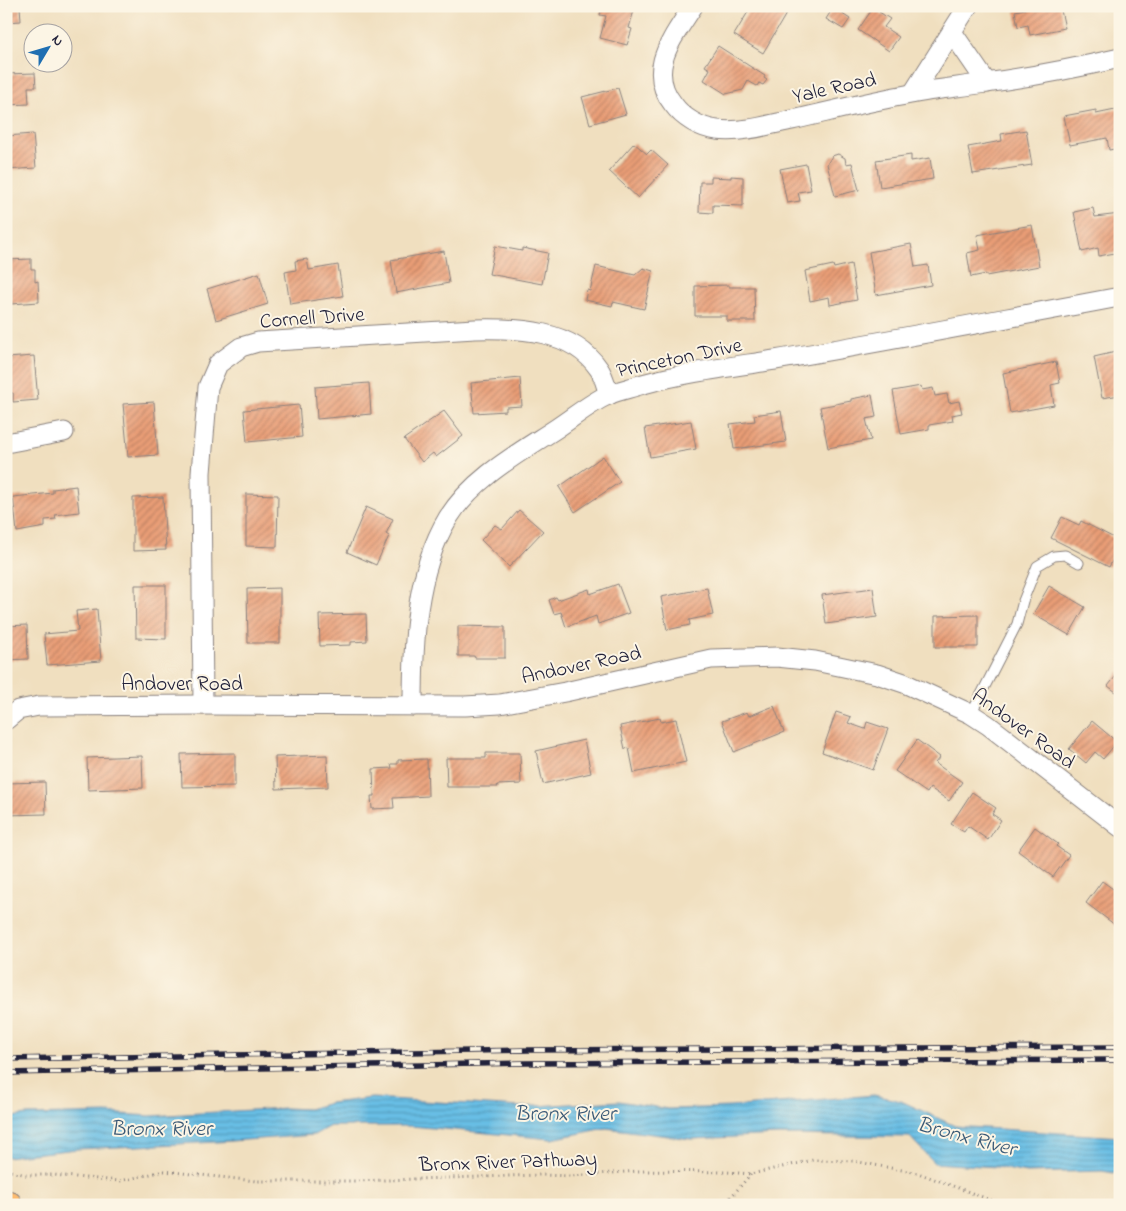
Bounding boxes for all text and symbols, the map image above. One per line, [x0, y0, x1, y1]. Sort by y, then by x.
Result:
north arrow [22, 22, 72, 72]
text: N [46, 31, 68, 51]
street label: Yale Road [790, 65, 879, 112]
street label: Cornell Drive [259, 300, 366, 338]
street label: Princeton Drive [614, 331, 746, 387]
street label: Andover Road [519, 639, 644, 693]
street label: Andover Road [121, 670, 243, 700]
street label: Andover Road [965, 682, 1081, 778]
water label: Bronx River [514, 1099, 619, 1131]
water label: Bronx River [913, 1109, 1022, 1167]
water label: Bronx River [110, 1114, 215, 1146]
street label: Bronx River Pathway [418, 1145, 598, 1183]

